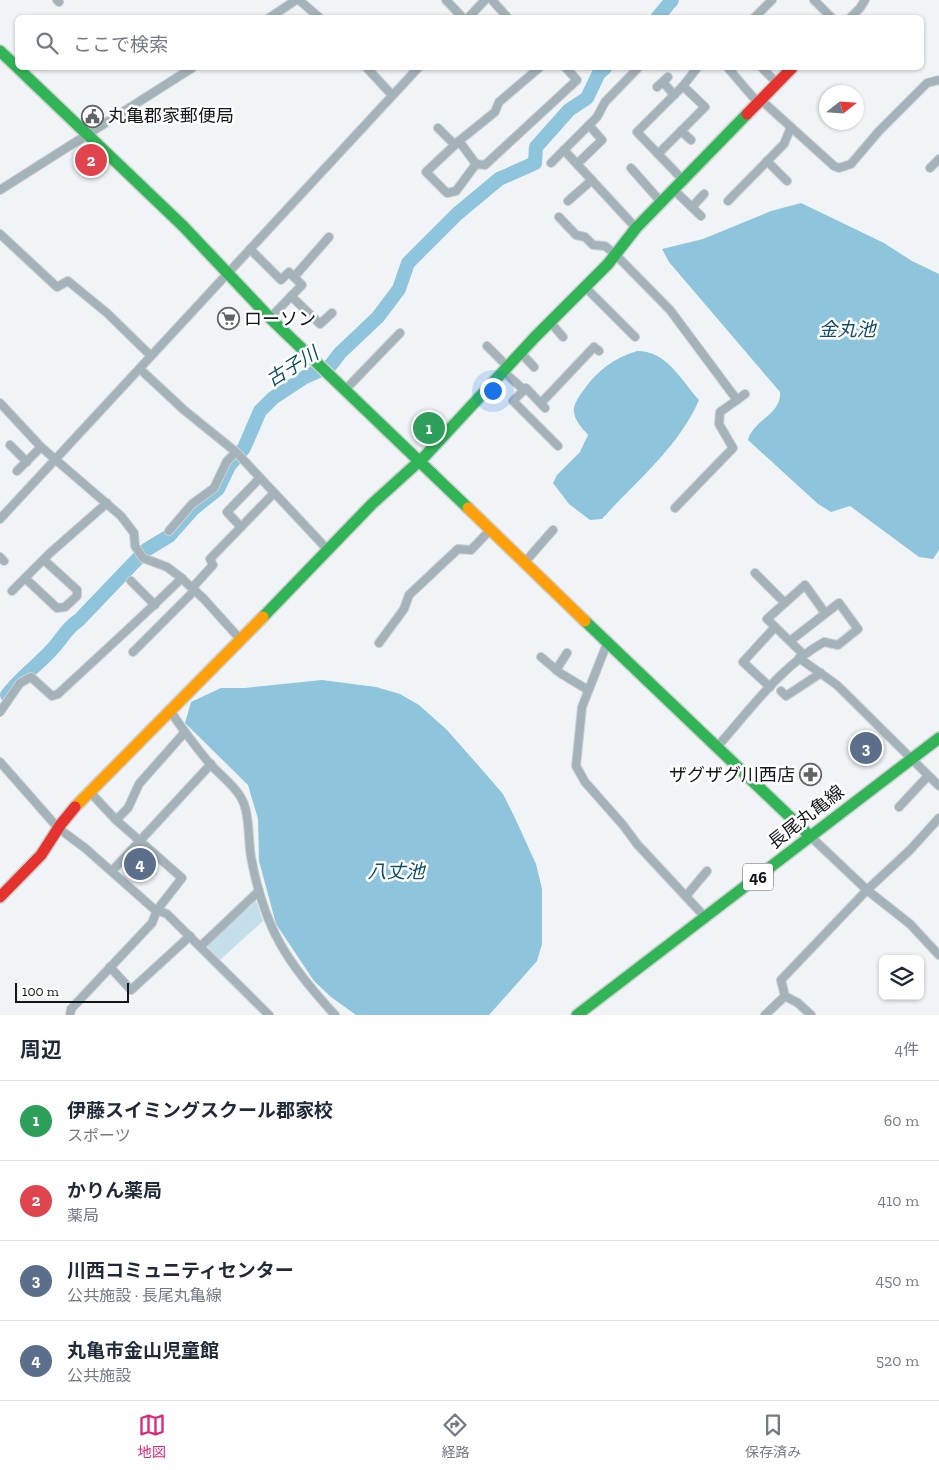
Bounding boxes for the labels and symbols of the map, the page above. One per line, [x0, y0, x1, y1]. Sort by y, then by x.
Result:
north arrow [819, 85, 864, 130]
public building icon: 丸亀郡家郵便局 [80, 104, 104, 128]
place label: 丸亀郡家郵便局 [108, 105, 234, 127]
pin: 2 [75, 141, 107, 179]
supermarket icon: ローソン [216, 307, 240, 331]
place label: ローソン [244, 308, 316, 330]
water label: 金丸池 [818, 318, 877, 341]
water label: 古子川 [262, 341, 324, 391]
your location [480, 378, 506, 404]
pin: 1 [413, 409, 445, 447]
pin: 3 [850, 729, 882, 767]
pharmacy icon: ザグザグ川西店 [799, 763, 823, 787]
place label: ザグザグ川西店 [669, 764, 795, 786]
street label: 長尾丸亀線 [764, 781, 848, 853]
pin: 4 [124, 845, 156, 883]
water label: 八丈池 [367, 860, 426, 883]
road number: 46 [743, 864, 773, 890]
scale bar [15, 980, 129, 1003]

